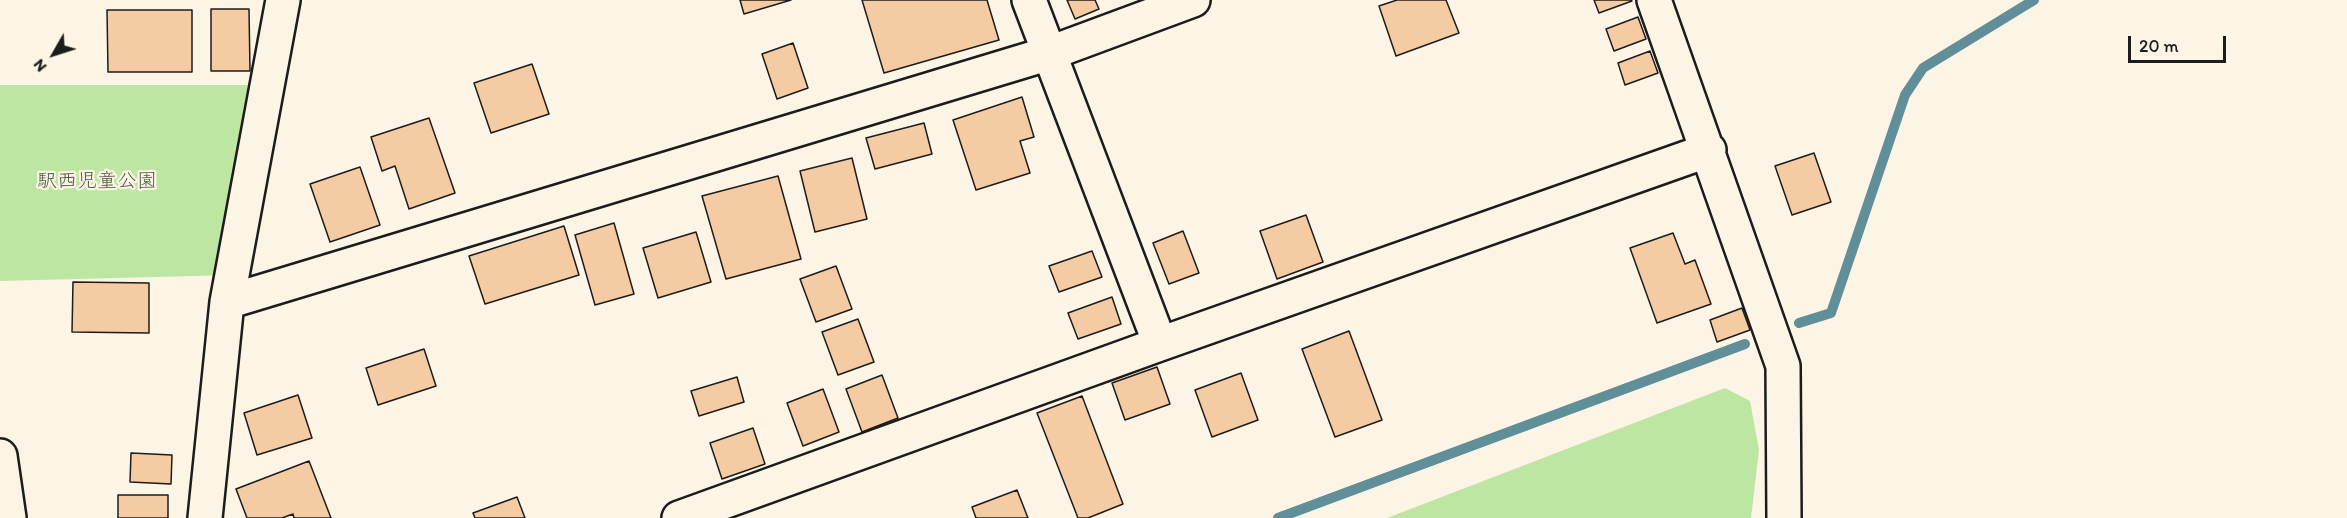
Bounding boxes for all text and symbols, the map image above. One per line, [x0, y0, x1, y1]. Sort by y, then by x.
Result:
north arrow [24, 24, 84, 84]
scale bar [2131, 24, 2228, 62]
text: 20 m [2139, 35, 2179, 57]
text: N [29, 55, 50, 76]
park label: 駅西児童公園 [37, 170, 157, 194]

